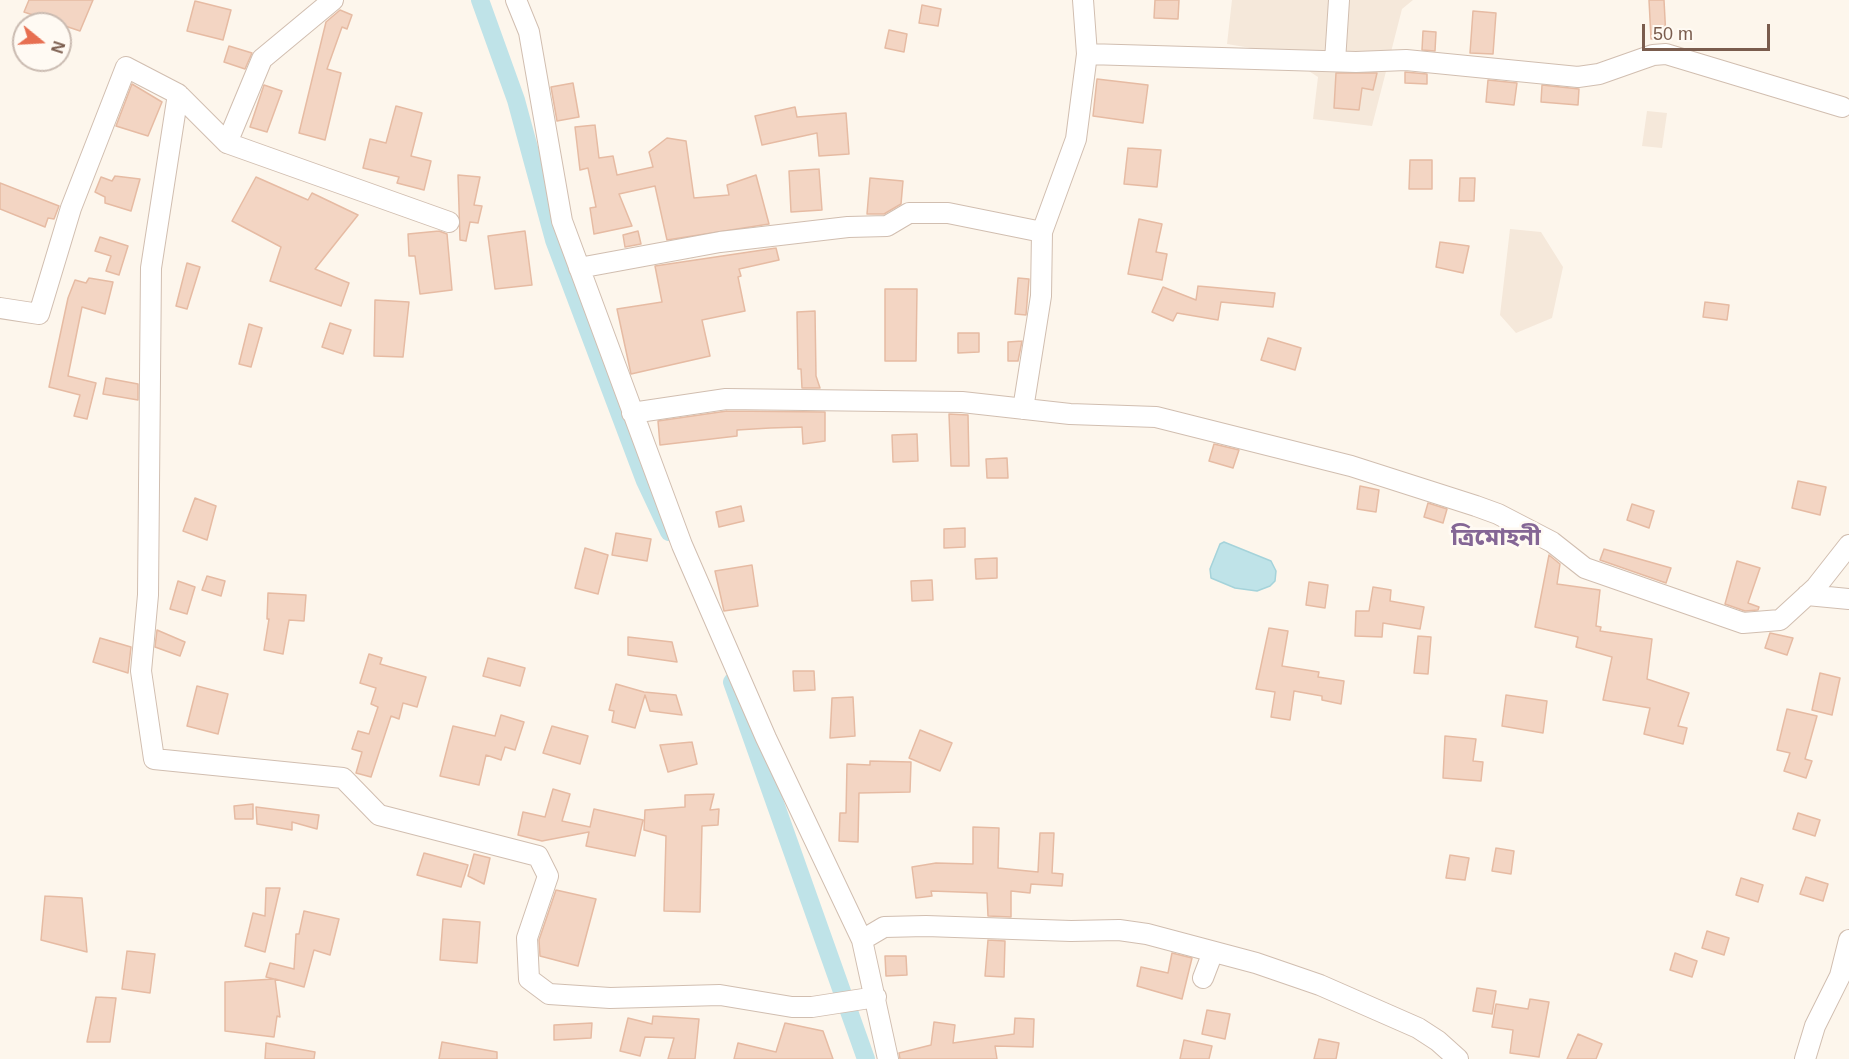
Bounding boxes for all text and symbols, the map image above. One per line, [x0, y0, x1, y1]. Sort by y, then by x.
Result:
north arrow [12, 12, 72, 72]
scale bar [1645, 12, 1772, 50]
text: 50 m [1653, 24, 1693, 44]
text: N [48, 39, 68, 55]
district label: ত্রিমোহনী [1451, 524, 1541, 552]

